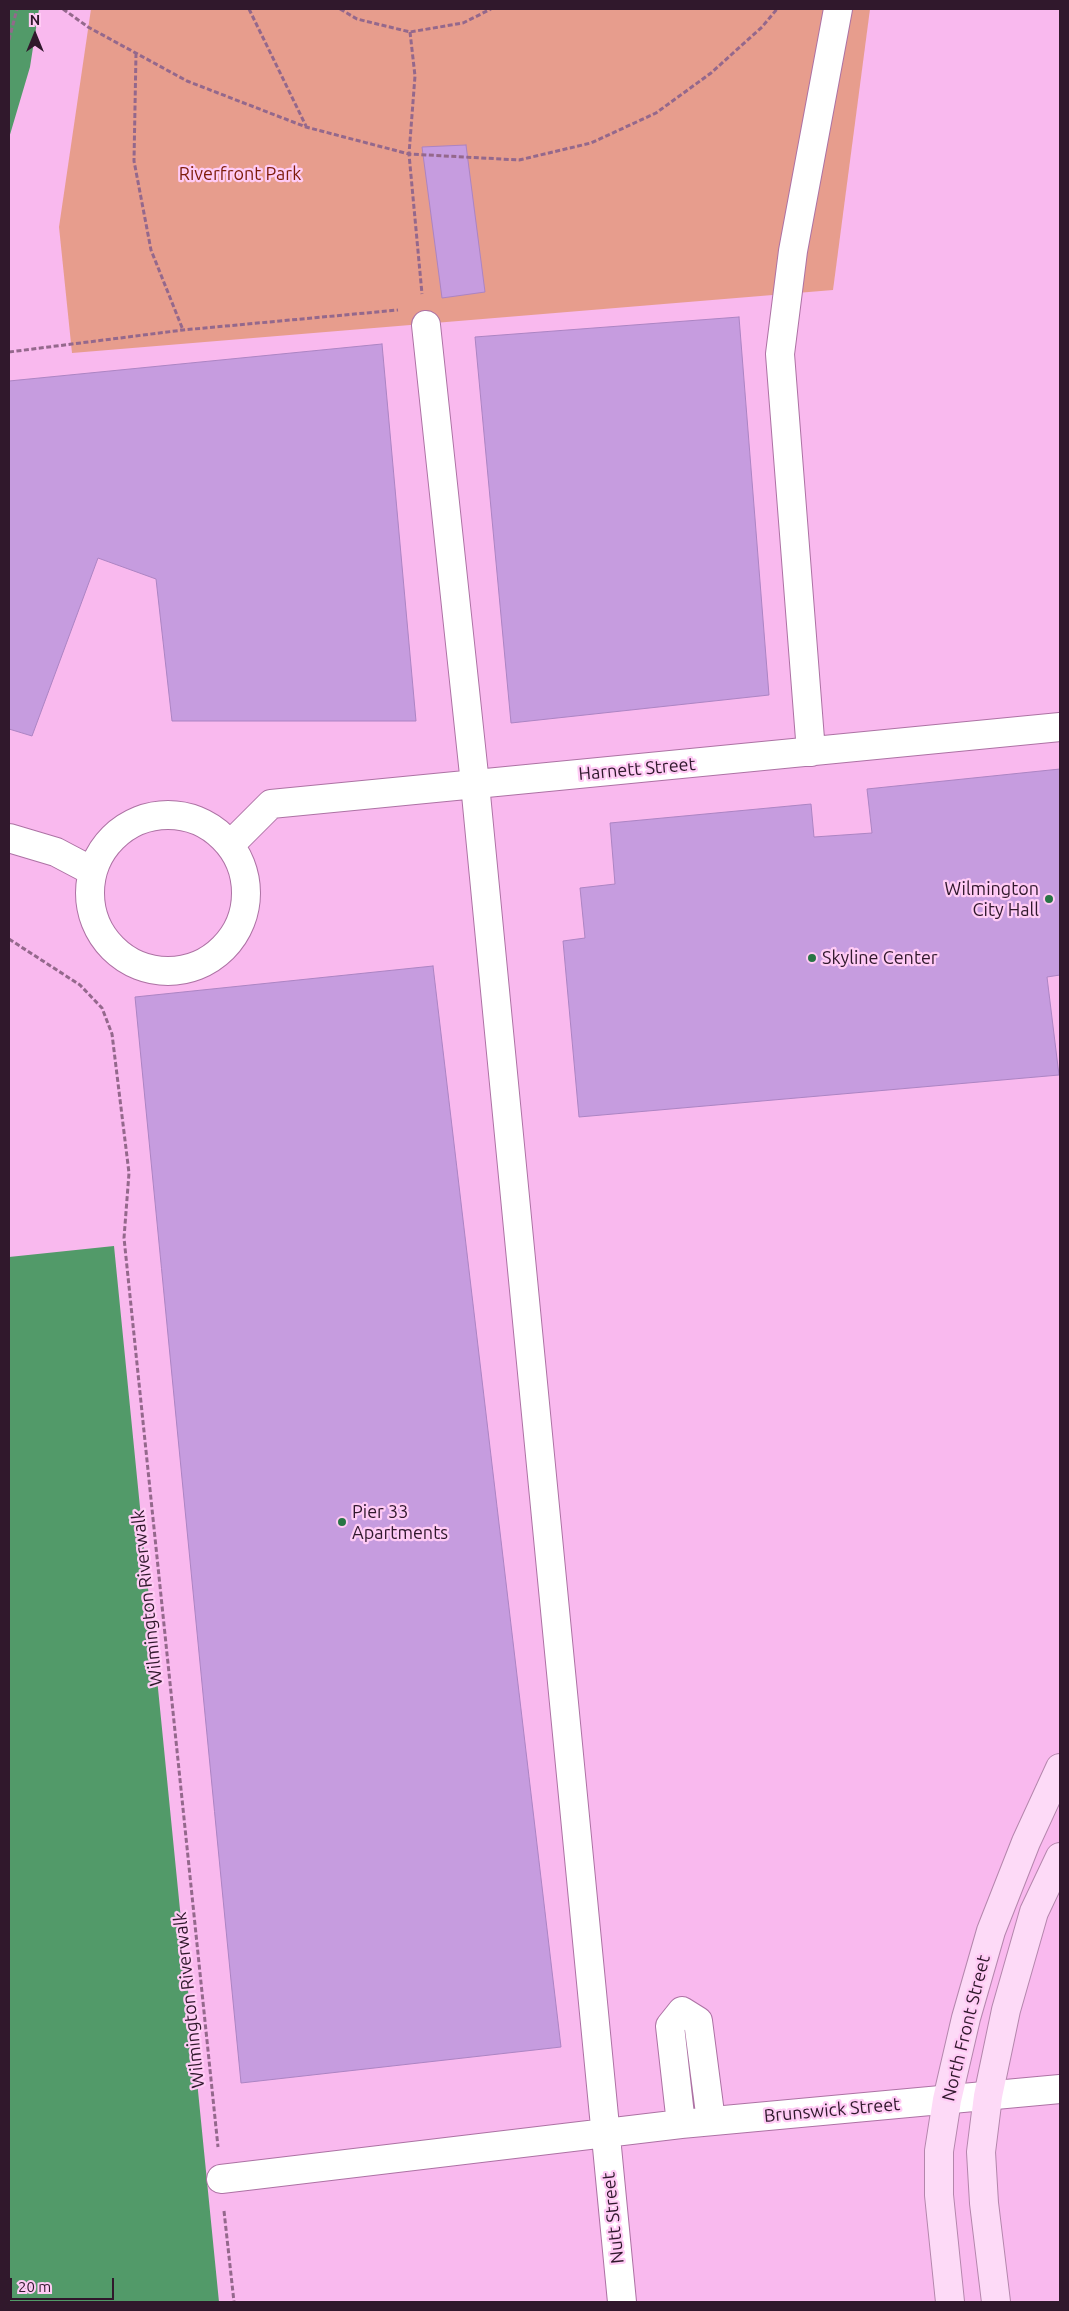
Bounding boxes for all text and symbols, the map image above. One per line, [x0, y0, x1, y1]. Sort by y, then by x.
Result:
north arrow [10, 10, 60, 60]
text: N [30, 12, 40, 28]
park label: Riverfront Park [179, 163, 301, 185]
street label: Harnett Street [578, 753, 696, 785]
place label: Wilmington City Hall [945, 878, 1039, 921]
marker: Wilmington City Hall [1043, 893, 1055, 905]
place label: Skyline Center [822, 947, 938, 969]
marker: Skyline Center [806, 952, 818, 964]
place label: Pier 33 Apartments [352, 1501, 448, 1544]
street label: Wilmington Riverwalk [127, 1509, 167, 1687]
marker: Pier 33 Apartments [336, 1516, 348, 1528]
street label: Wilmington Riverwalk [169, 1911, 209, 2089]
street label: North Front Street [937, 1953, 995, 2103]
street label: Brunswick Street [763, 2093, 901, 2127]
street label: Nutt Street [597, 2171, 629, 2265]
scale bar [12, 2268, 116, 2300]
text: 20 m [18, 2278, 51, 2295]

